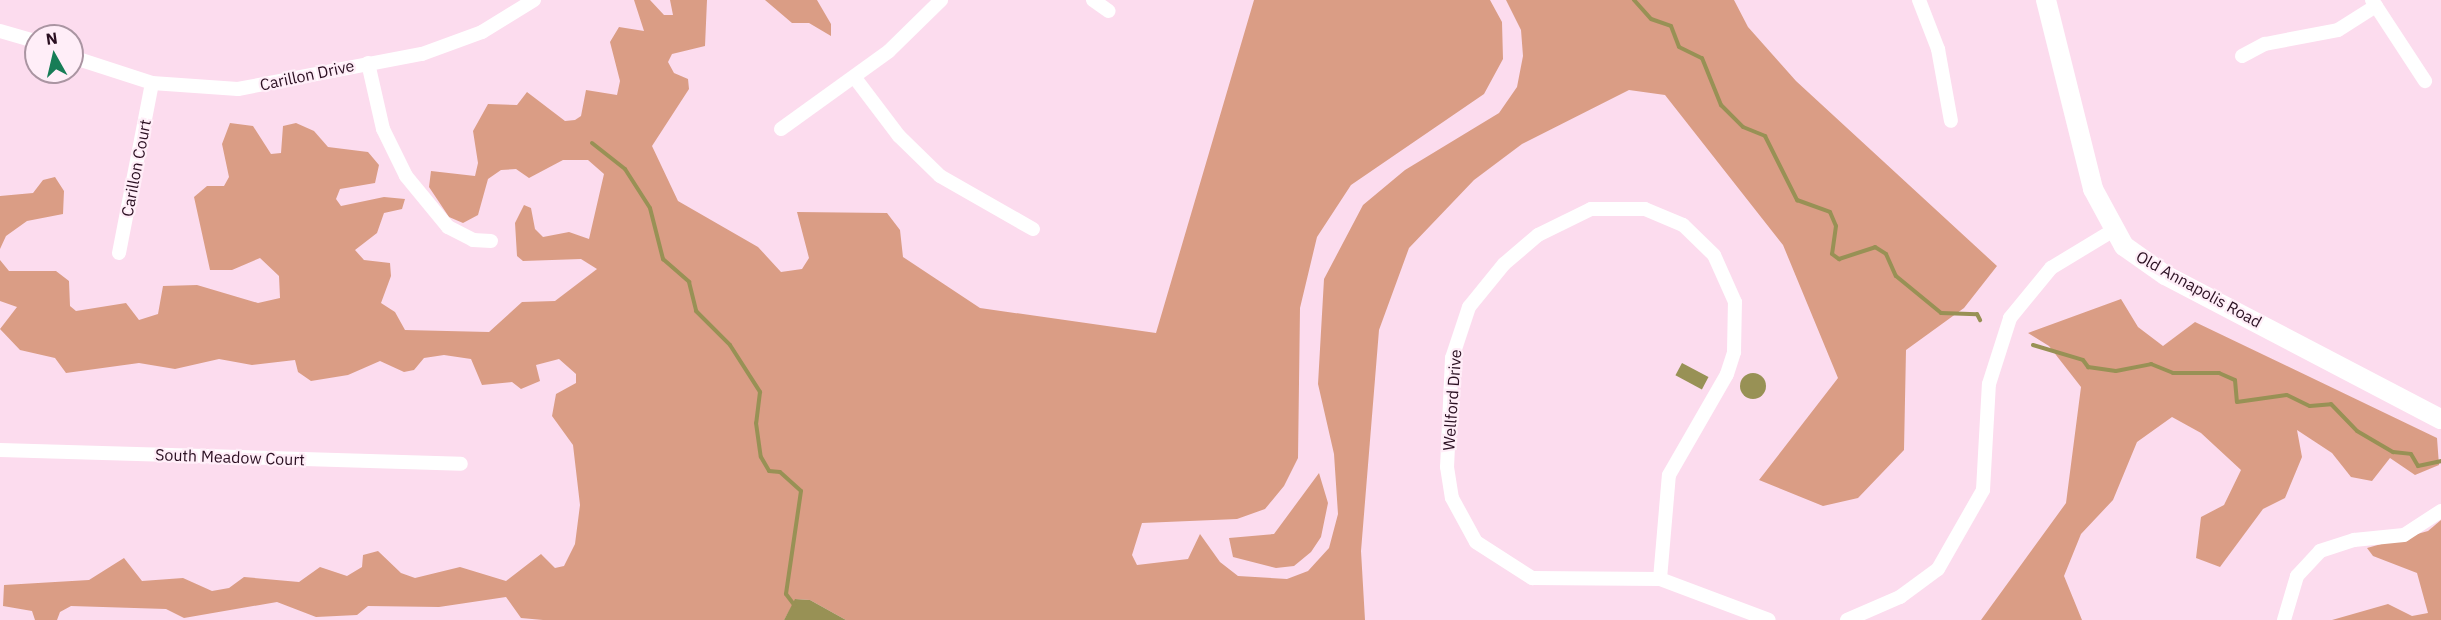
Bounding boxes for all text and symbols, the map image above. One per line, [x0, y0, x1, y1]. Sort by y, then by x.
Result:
north arrow [24, 24, 84, 84]
text: N [45, 27, 59, 49]
street label: Carillon Drive [258, 56, 356, 94]
street label: Carillon Court [117, 118, 155, 218]
street label: Old Annapolis Road [2133, 247, 2265, 331]
street label: Wellford Drive [1439, 349, 1465, 451]
street label: South Meadow Court [155, 445, 305, 469]

